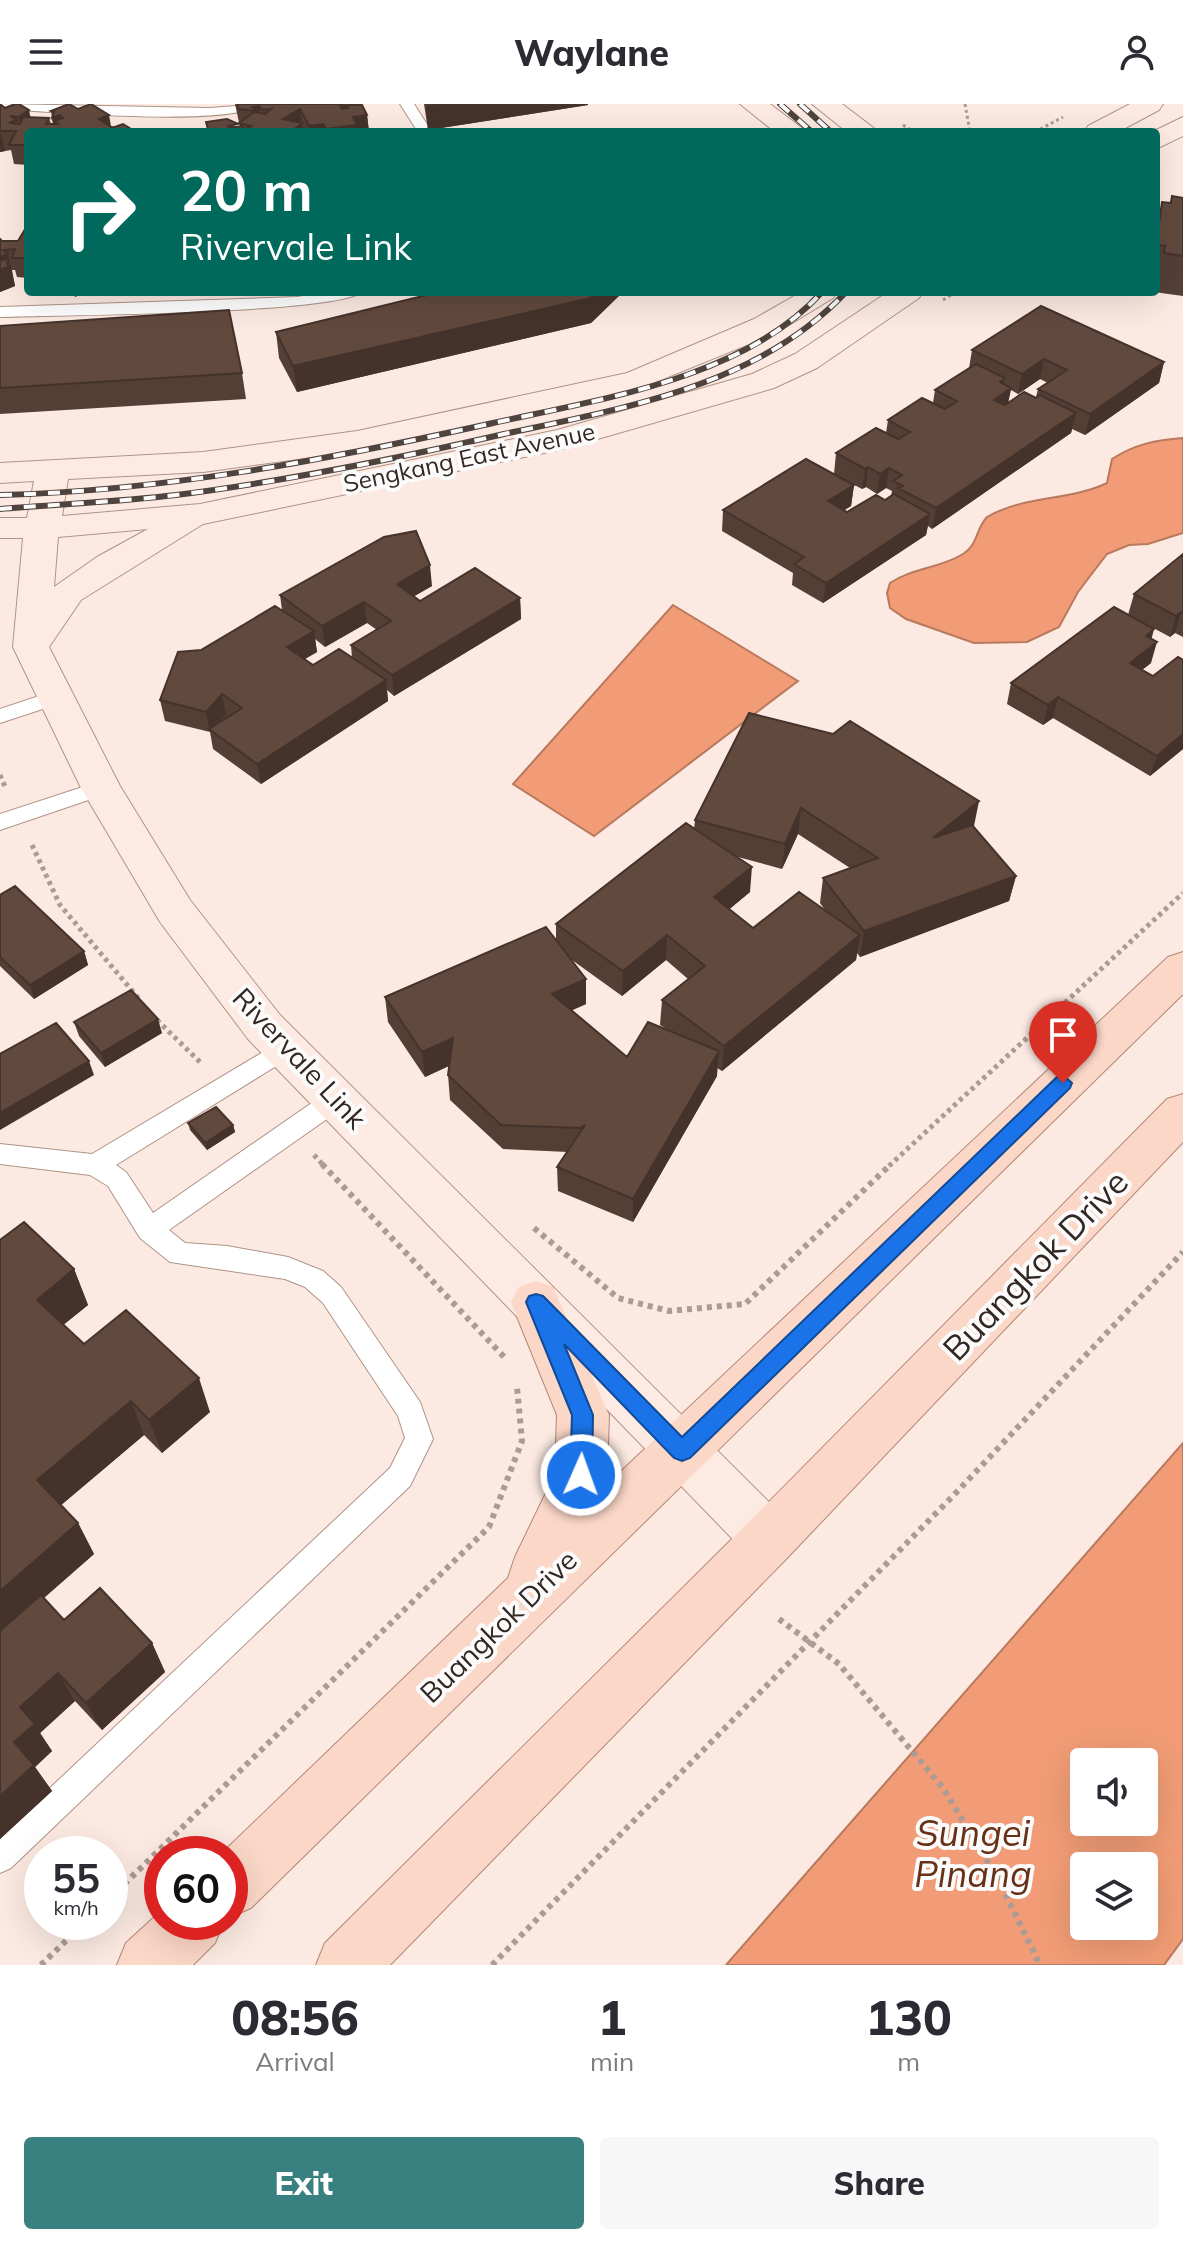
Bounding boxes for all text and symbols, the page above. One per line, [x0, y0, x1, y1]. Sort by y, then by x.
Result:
icon: menu [24, 30, 68, 74]
text: Waylane [514, 30, 669, 75]
icon: person [1115, 30, 1159, 74]
text: 20 m [180, 155, 313, 225]
icon: right [48, 160, 152, 264]
text: Rivervale Link [180, 224, 412, 269]
street label: Sengkang East Avenue [341, 416, 597, 498]
street label: Rivervale Link [226, 980, 375, 1136]
pin [1029, 1001, 1097, 1083]
icon: arrive [1041, 1013, 1085, 1057]
street label: Buangkok Drive [933, 1161, 1137, 1369]
position arrow [539, 1433, 623, 1517]
street label: Buangkok Drive [412, 1542, 584, 1710]
map controls [1070, 1748, 1158, 1940]
button: sound [1070, 1748, 1158, 1836]
water label: Sungei Pinang [914, 1810, 1032, 1896]
speed limit sign: 60 [144, 1836, 248, 1940]
button: layers [1070, 1852, 1158, 1940]
text: 55 [52, 1853, 100, 1903]
text: km/h [53, 1895, 99, 1920]
text: 08:56 [231, 1987, 359, 2047]
text: 1 [598, 1987, 627, 2047]
text: 130 [865, 1987, 952, 2047]
text: Arrival [255, 2045, 335, 2078]
text: min [590, 2045, 634, 2078]
text: m [897, 2045, 920, 2078]
button: Exit [24, 2137, 584, 2229]
button: Share [600, 2137, 1159, 2229]

